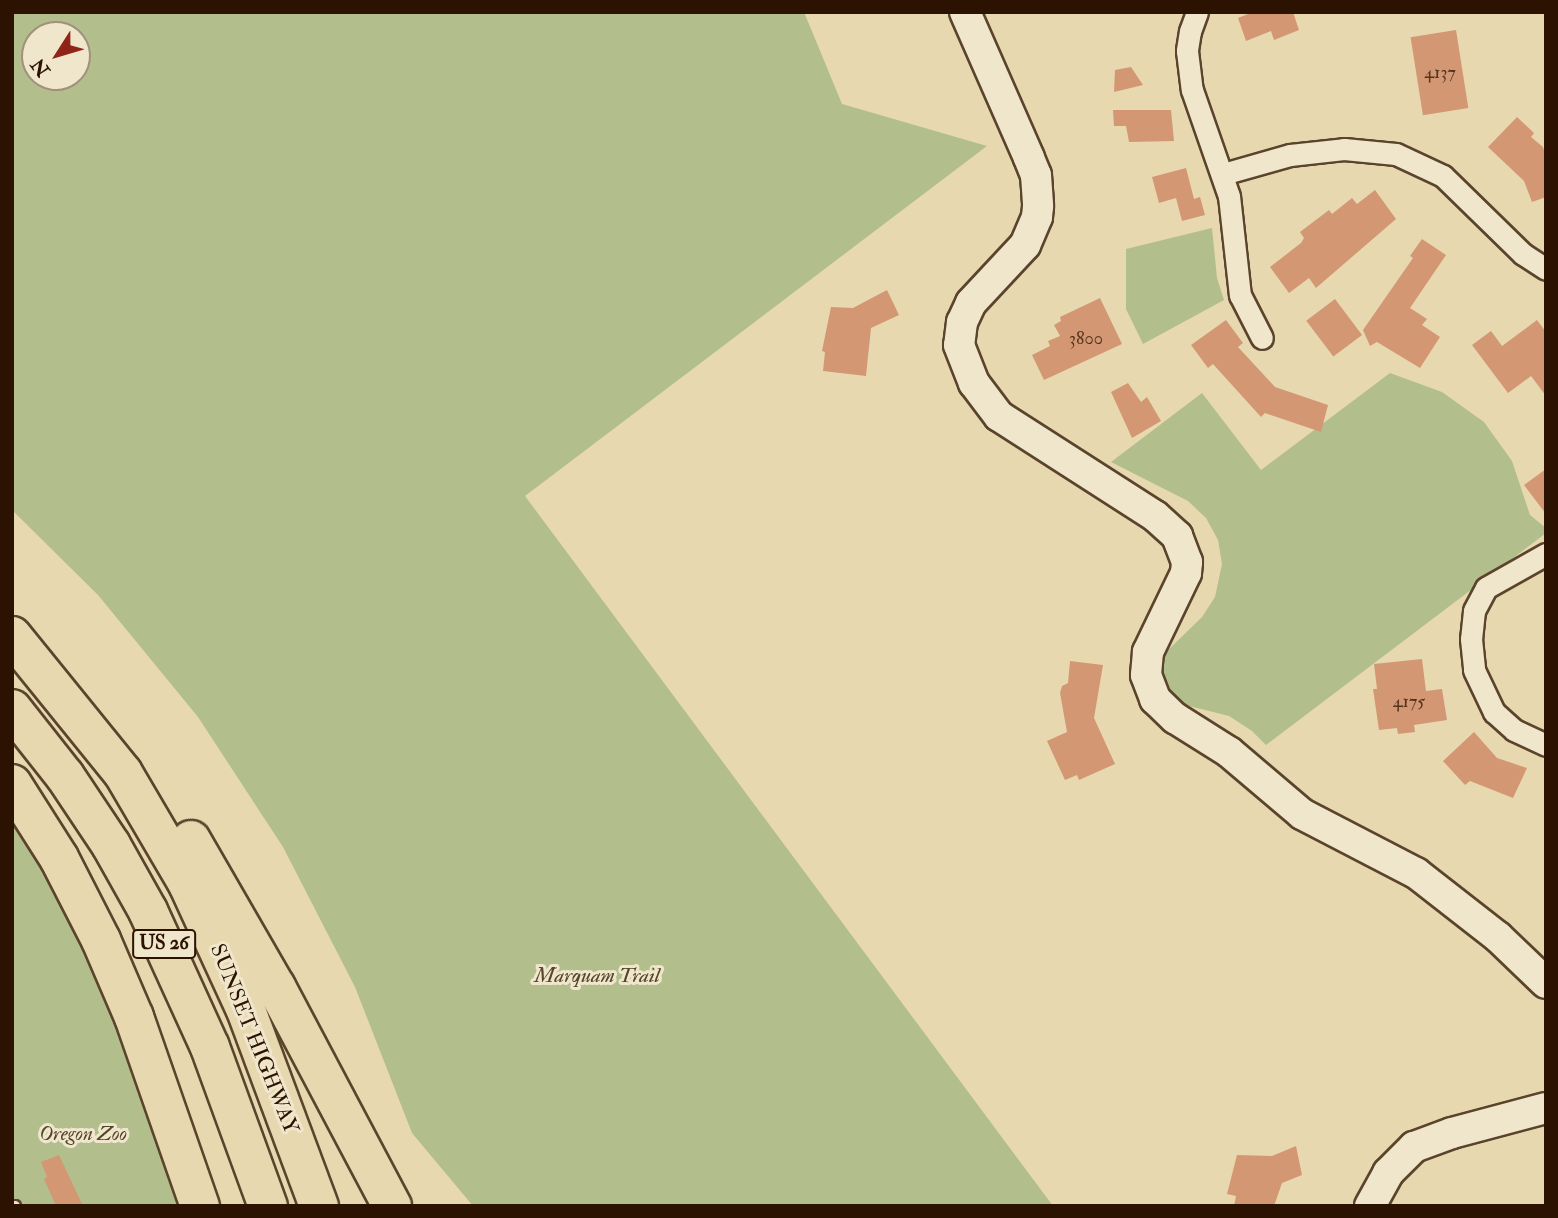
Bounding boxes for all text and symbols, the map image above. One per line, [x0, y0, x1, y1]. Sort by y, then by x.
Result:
north arrow [21, 21, 91, 91]
text: N [26, 53, 56, 81]
house number: 4137 [1424, 62, 1456, 84]
house number: 3800 [1069, 328, 1103, 350]
house number: 4175 [1393, 691, 1425, 713]
road number: US 26 [131, 928, 197, 960]
street label: SUNSET HIGHWAY [204, 940, 304, 1138]
park label: Marquam Trail [534, 963, 660, 989]
park label: Oregon Zoo [39, 1121, 127, 1147]

